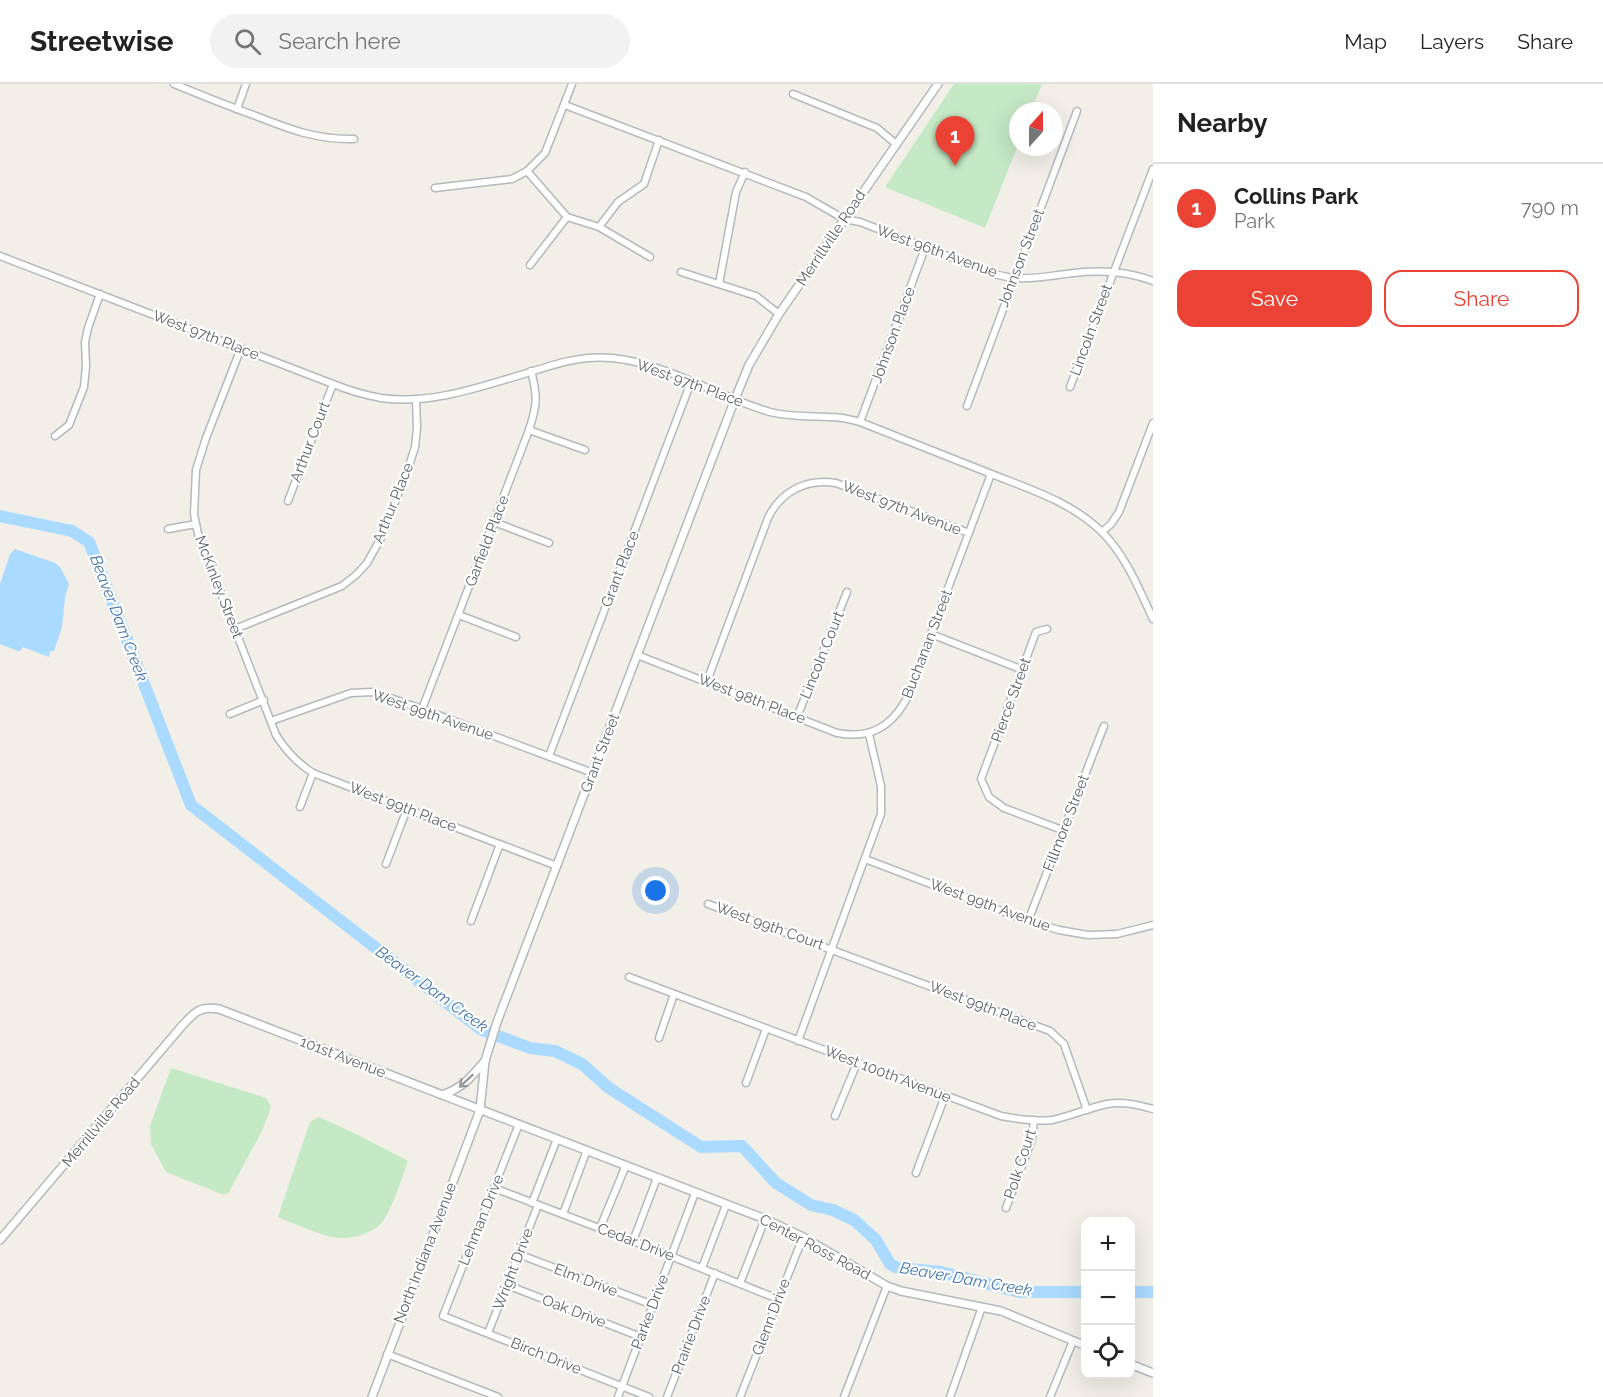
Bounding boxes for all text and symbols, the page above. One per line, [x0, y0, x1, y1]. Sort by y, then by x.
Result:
search box [210, 14, 630, 68]
text: Streetwise [30, 25, 174, 58]
icon: search [231, 25, 264, 58]
text: Search here [279, 28, 401, 54]
text: Map [1344, 29, 1387, 54]
text: Layers [1420, 29, 1484, 54]
text: Share [1517, 29, 1573, 54]
north arrow [1009, 102, 1063, 156]
text: Nearby [1177, 108, 1267, 138]
pin: 1 [936, 116, 974, 166]
text: Collins Park [1234, 183, 1358, 209]
street label: Merrillville Road [792, 187, 870, 289]
text: 1 [1192, 196, 1201, 220]
text: 790 m [1521, 196, 1579, 220]
street label: Johnson Street [994, 206, 1048, 310]
text: Park [1234, 209, 1275, 233]
street label: West 96th Avenue [874, 221, 1000, 281]
button: Save [1177, 270, 1372, 327]
button: Share [1384, 270, 1579, 327]
street label: Lincoln Street [1066, 282, 1116, 378]
street label: Johnson Place [867, 284, 919, 385]
street label: West 97th Place [150, 306, 262, 364]
street label: West 97th Place [634, 355, 746, 411]
street label: Arthur Court [286, 399, 334, 485]
street label: Arthur Place [369, 460, 417, 546]
street label: West 97th Avenue [840, 477, 964, 539]
street label: Garfield Place [461, 493, 513, 589]
street label: Grant Place [597, 528, 643, 610]
street label: McKinley Street [191, 533, 247, 641]
water label: Beaver Dam Creek [86, 552, 152, 684]
street label: Buchanan Street [898, 587, 956, 701]
street label: Lincoln Court [796, 609, 848, 701]
street label: Pierce Street [987, 655, 1035, 745]
street label: West 98th Place [696, 670, 808, 728]
street label: West 99th Avenue [370, 686, 496, 744]
street label: Grant Street [577, 711, 623, 795]
street label: Fillmore Street [1039, 772, 1093, 874]
street label: West 99th Place [347, 778, 459, 836]
street label: West 99th Avenue [927, 875, 1053, 935]
your location [641, 876, 670, 905]
street label: West 99th Court [714, 898, 826, 954]
water label: Beaver Dam Creek [372, 942, 492, 1036]
street label: West 99th Place [927, 977, 1039, 1035]
street label: 101st Avenue [298, 1032, 389, 1082]
street label: West 100th Avenue [822, 1042, 954, 1107]
street label: Merrillville Road [58, 1073, 144, 1171]
one-way arrow [458, 1074, 473, 1088]
street label: Polk Court [1000, 1127, 1040, 1201]
street label: Lehman Drive [455, 1172, 507, 1268]
street label: North Indiana Avenue [390, 1180, 460, 1326]
street label: Center Ross Road [756, 1210, 874, 1284]
map controls [1081, 1217, 1135, 1379]
button: + [1081, 1217, 1135, 1271]
street label: Cedar Drive [595, 1219, 677, 1265]
street label: Wright Drive [489, 1225, 537, 1312]
water label: Beaver Dam Creek [898, 1258, 1034, 1300]
street label: Elm Drive [552, 1260, 620, 1300]
button: − [1081, 1271, 1135, 1325]
street label: Parke Drive [628, 1272, 673, 1352]
street label: Glenn Drive [748, 1276, 794, 1358]
street label: Oak Drive [540, 1291, 609, 1331]
street label: Prairie Drive [668, 1293, 714, 1377]
button: locate [1081, 1325, 1135, 1379]
street label: Birch Drive [508, 1334, 584, 1378]

